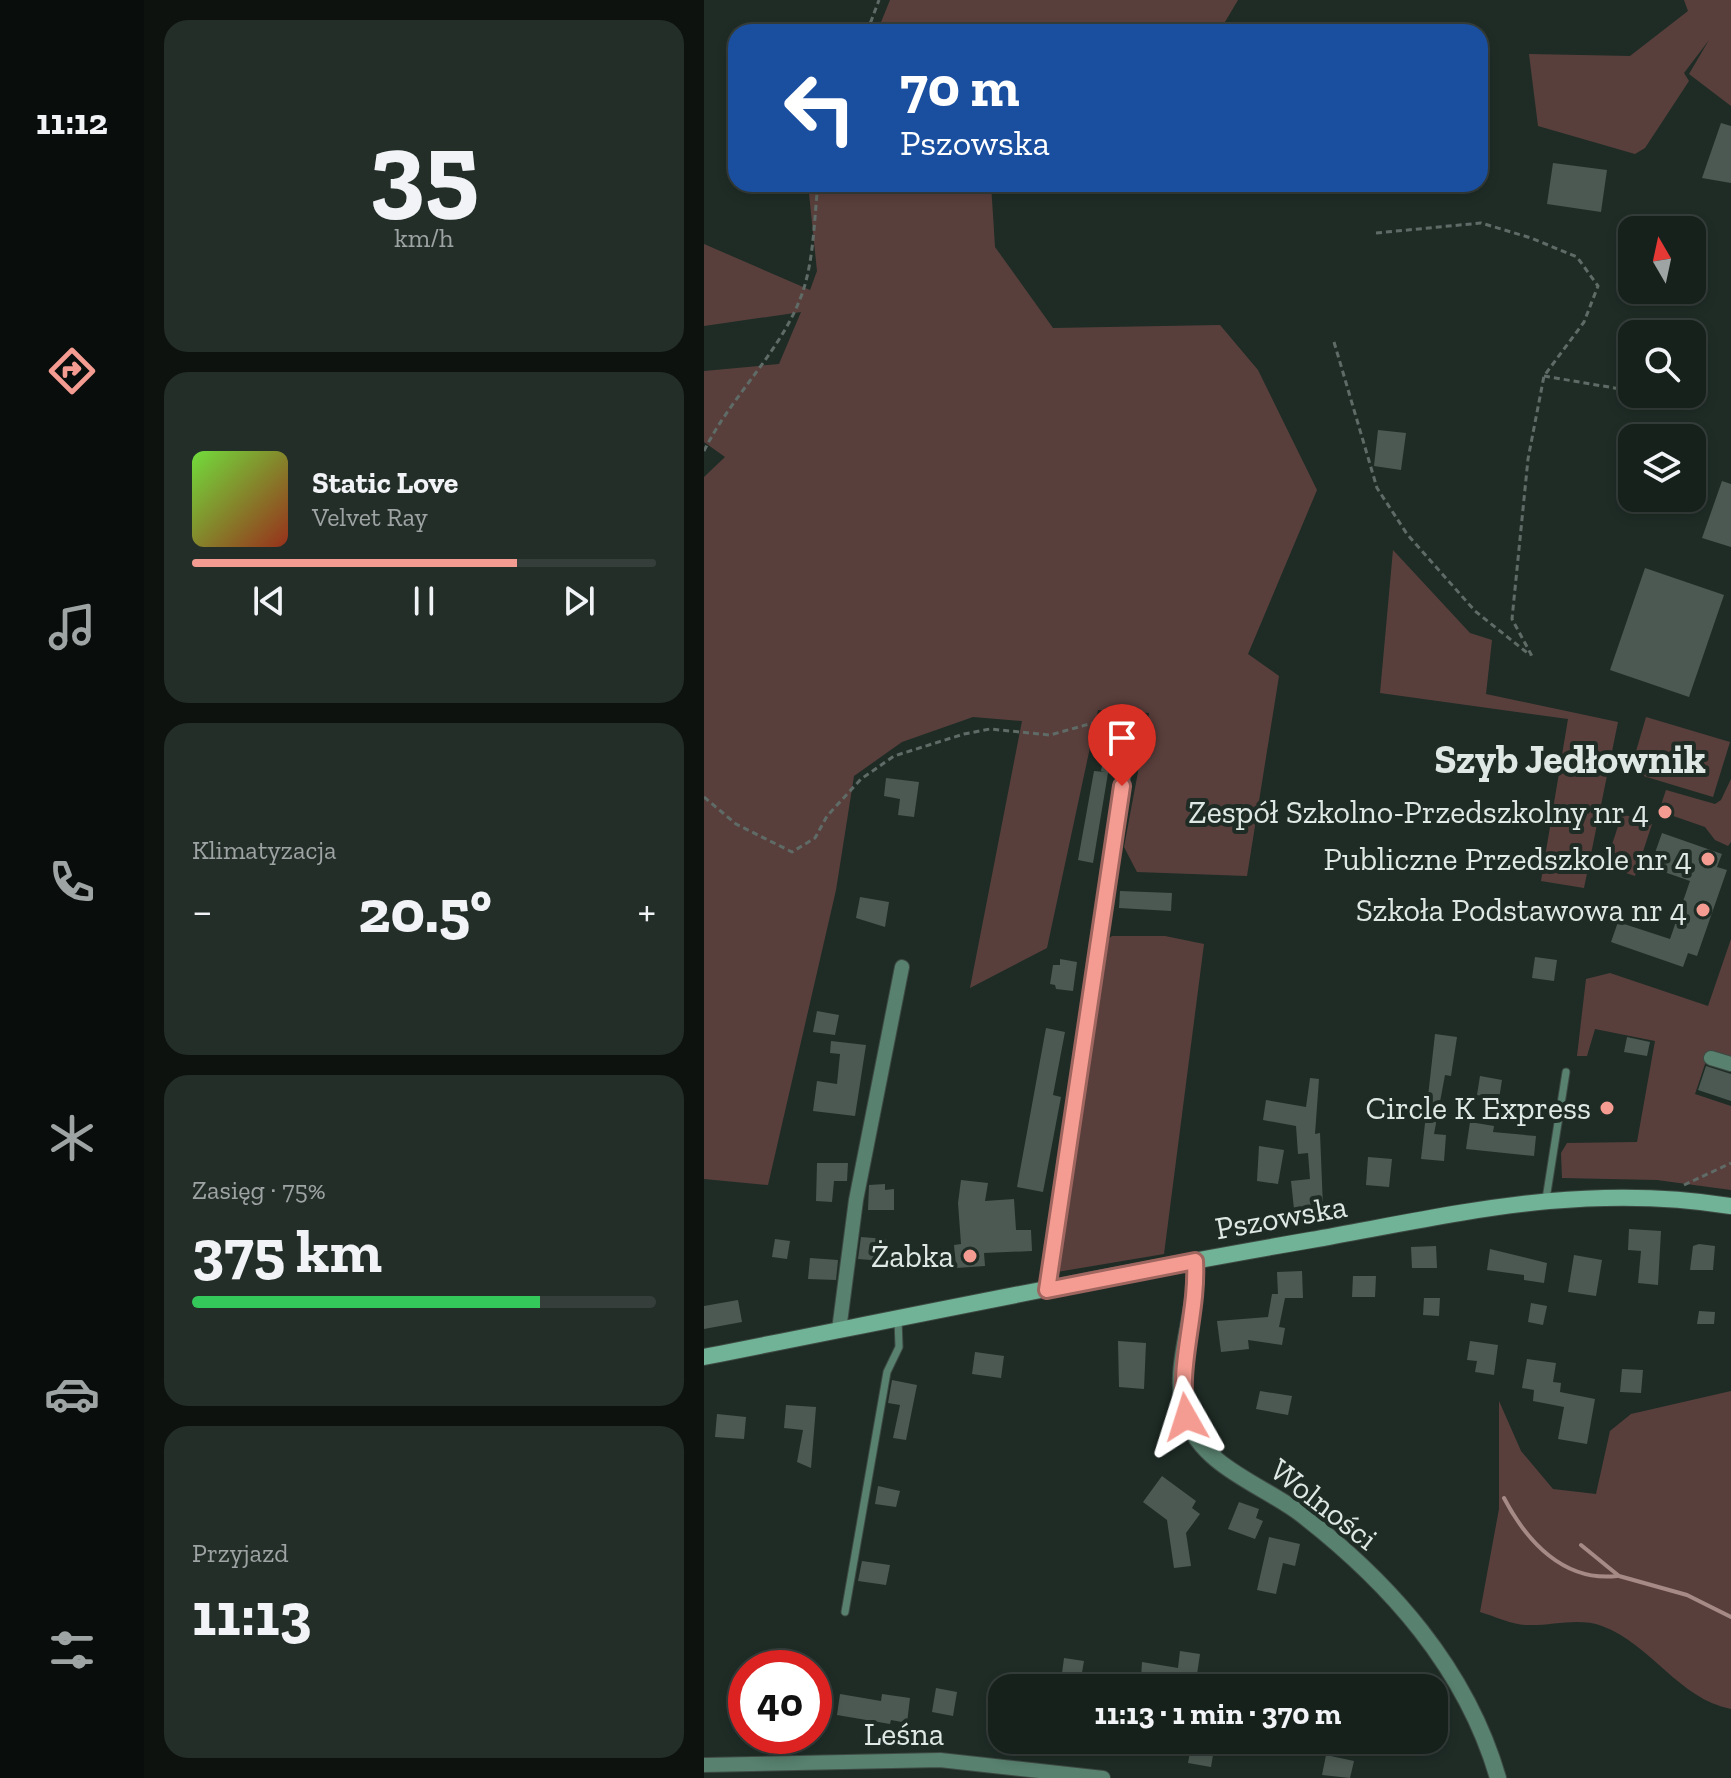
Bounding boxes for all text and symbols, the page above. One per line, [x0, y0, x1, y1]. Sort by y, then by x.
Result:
text: 70 m [900, 53, 1020, 120]
icon: left [768, 56, 872, 160]
text: 11:12 [36, 100, 108, 143]
text: 35 [369, 107, 479, 232]
text: Pszowska [900, 121, 1050, 164]
north arrow [1618, 216, 1706, 304]
map controls [1618, 216, 1706, 512]
text: km/h [394, 222, 454, 254]
button: search [1618, 320, 1706, 408]
icon: directions [44, 343, 100, 399]
button: layers [1618, 424, 1706, 512]
text: Static Love [312, 465, 458, 501]
text: Velvet Ray [312, 501, 428, 533]
icon: previous [247, 579, 291, 623]
icon: pause [402, 579, 446, 623]
icon: next [557, 579, 601, 623]
icon: music [44, 599, 100, 655]
pin [1088, 704, 1156, 786]
icon: arrive [1100, 716, 1144, 760]
district label: Szyb Jedłownik [1434, 735, 1706, 783]
place label: Zespół Szkolno-Przedszkolny nr 4 [1188, 793, 1649, 831]
marker: Zespół Szkolno-Przedszkolny nr 4 [1656, 803, 1674, 821]
text: Klimatyzacja [192, 834, 337, 866]
place label: Publiczne Przedszkole nr 4 [1324, 840, 1692, 878]
marker: Publiczne Przedszkole nr 4 [1699, 850, 1717, 868]
icon: phone [44, 854, 100, 910]
text: 20.5° [358, 875, 492, 947]
text: − [192, 884, 213, 937]
text: + [637, 884, 656, 937]
place label: Szkoła Podstawowa nr 4 [1356, 891, 1687, 929]
marker: Szkoła Podstawowa nr 4 [1694, 901, 1712, 919]
place label: Circle K Express [1366, 1089, 1591, 1127]
marker: Circle K Express [1598, 1099, 1616, 1117]
icon: climate [44, 1110, 100, 1166]
text: Zasięg · 75% [192, 1174, 326, 1206]
street label: Pszowska [1212, 1187, 1350, 1247]
text: 375 km [192, 1215, 382, 1287]
place label: Żabka [871, 1237, 954, 1275]
marker: Żabka [961, 1247, 979, 1265]
icon: car [44, 1366, 100, 1422]
position arrow [1144, 1375, 1228, 1459]
street label: Wolności [1263, 1450, 1385, 1558]
text: Przyjazd [192, 1537, 289, 1569]
text: 11:13 [192, 1578, 312, 1650]
icon: filters [44, 1622, 100, 1678]
speed limit sign: 40 [728, 1650, 832, 1754]
text: 11:13 · 1 min · 370 m [1095, 1696, 1341, 1732]
street label: Leśna [864, 1715, 944, 1753]

